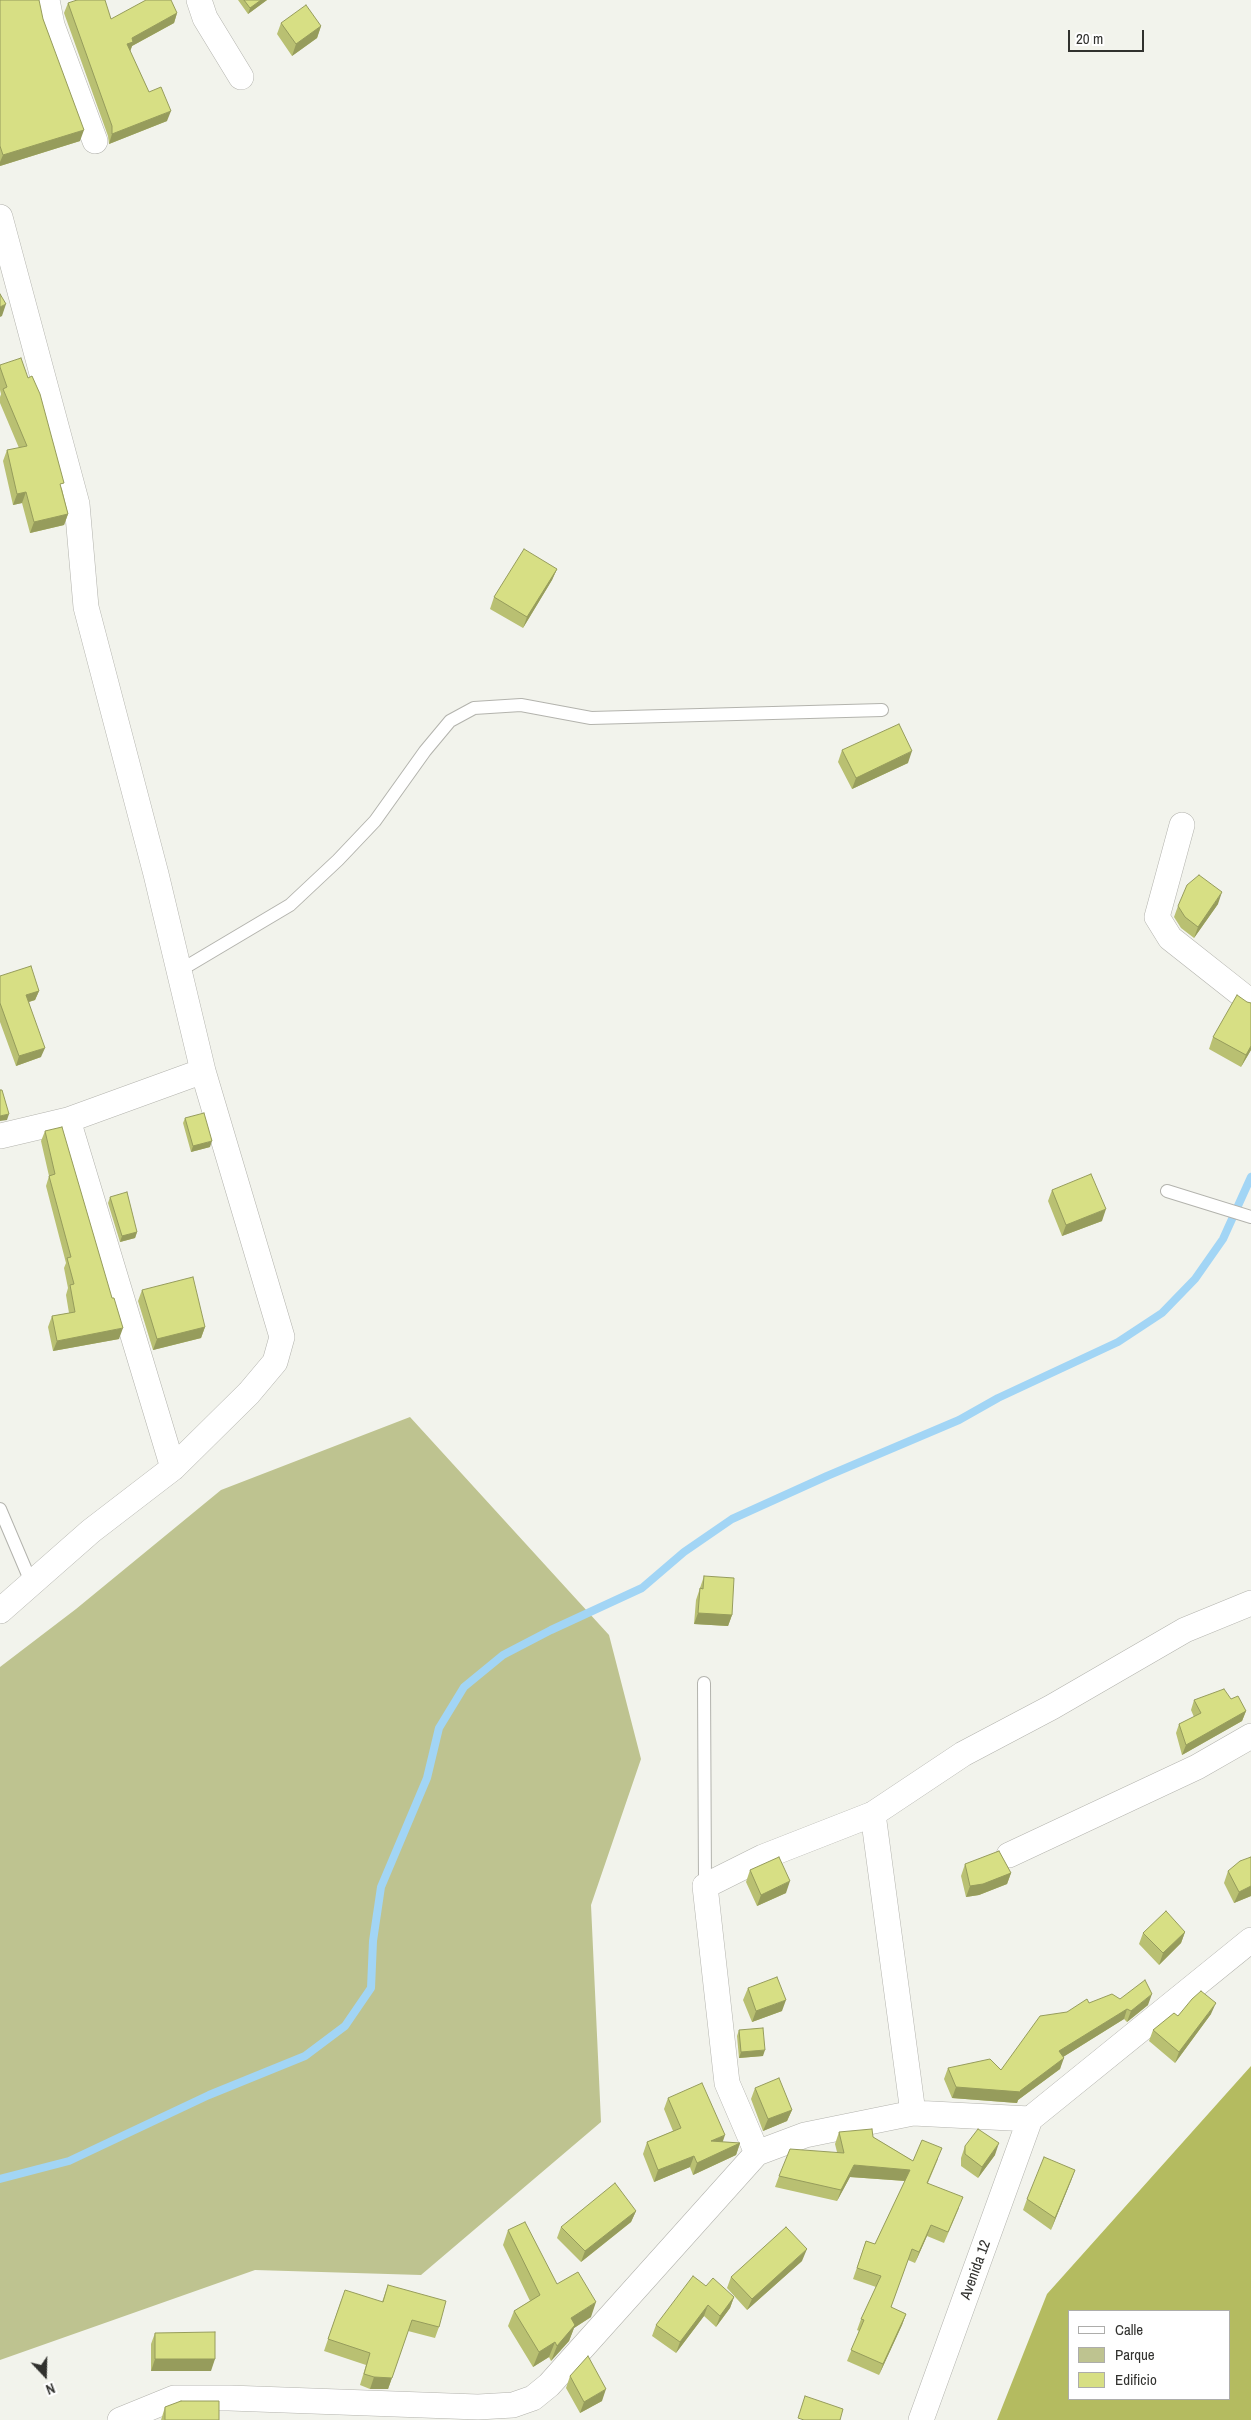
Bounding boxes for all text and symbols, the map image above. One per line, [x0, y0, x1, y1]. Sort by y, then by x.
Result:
scale bar [1071, 20, 1147, 52]
text: 20 m [1076, 28, 1103, 49]
street label: Avenida 12 [957, 2238, 995, 2302]
legend [1068, 2310, 1231, 2400]
text: Calle [1115, 2319, 1143, 2340]
text: Parque [1115, 2344, 1155, 2365]
north arrow [20, 2350, 70, 2400]
text: Edificio [1115, 2369, 1157, 2390]
text: N [43, 2379, 57, 2399]

